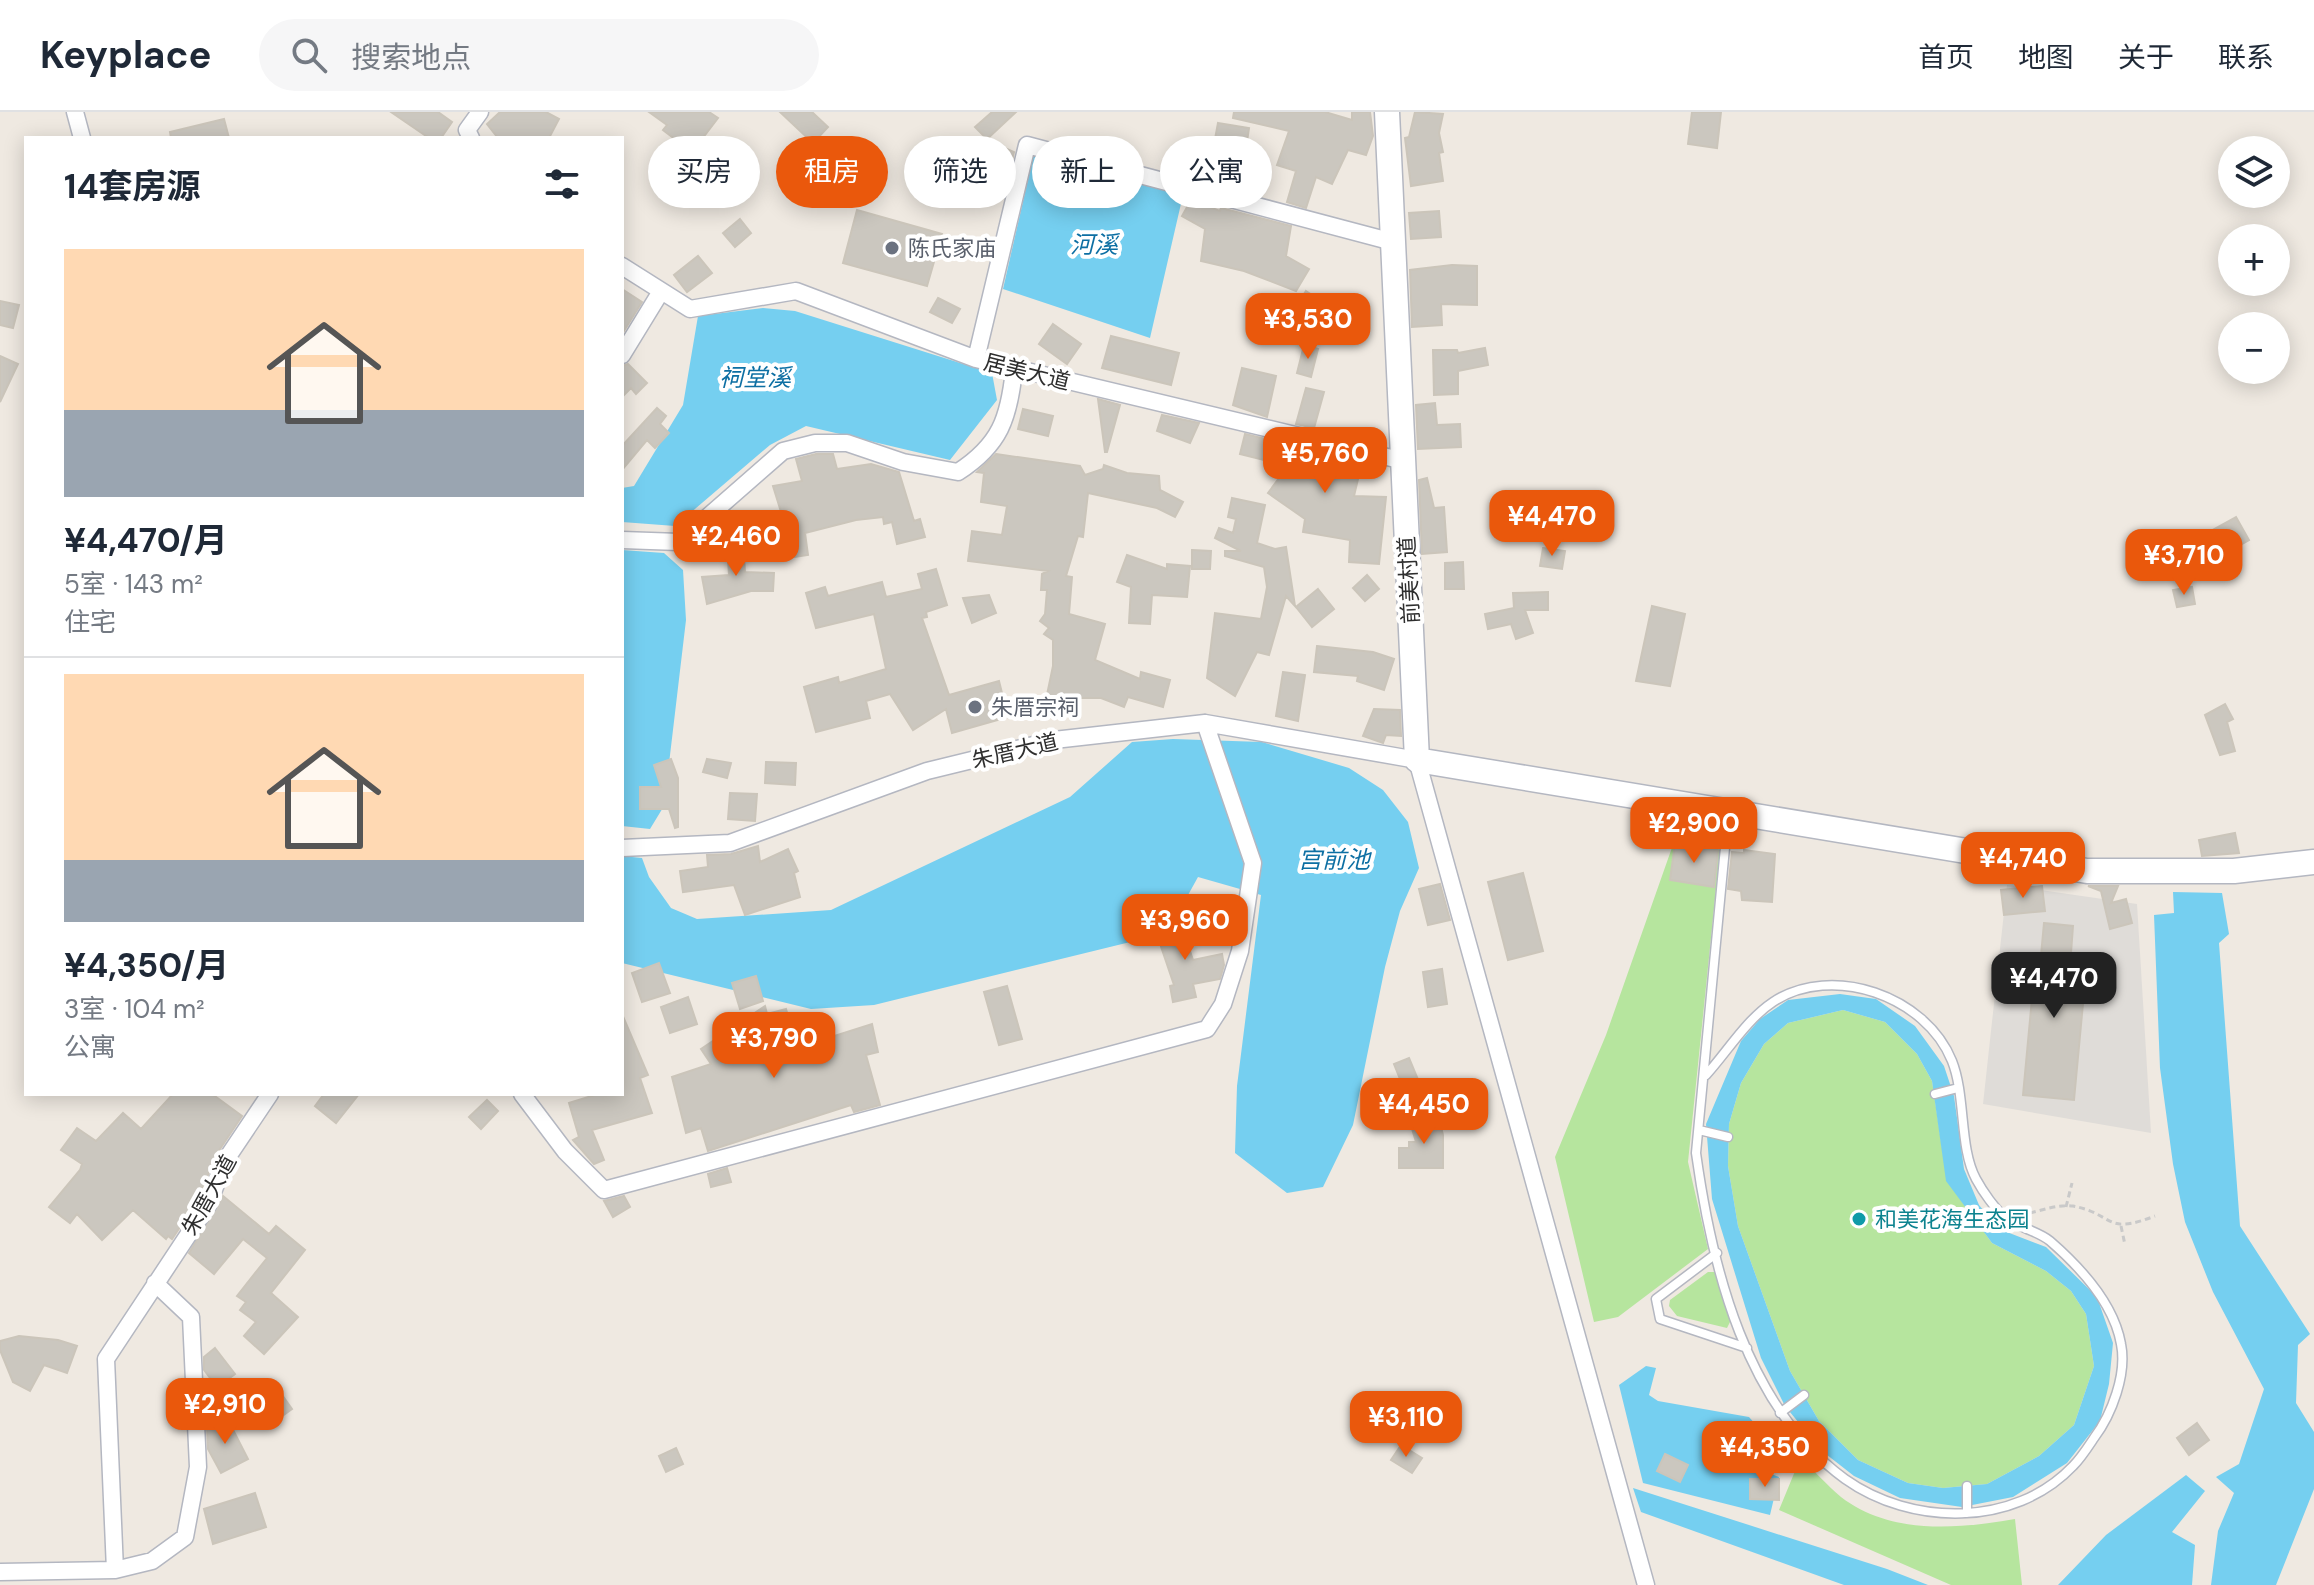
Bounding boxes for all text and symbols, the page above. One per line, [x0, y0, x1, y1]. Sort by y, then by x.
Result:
search box [259, 19, 819, 91]
text: Keyplace [40, 30, 211, 80]
icon: search [287, 33, 331, 77]
text: 搜索地点 [351, 38, 471, 77]
text: 首页 [1918, 39, 1974, 76]
text: 地图 [2018, 39, 2074, 76]
text: 关于 [2118, 39, 2174, 76]
text: 联系 [2218, 39, 2274, 76]
chip: 买房 [648, 136, 760, 208]
chip: 租房 [776, 136, 888, 208]
chip: 筛选 [904, 136, 1016, 208]
chip: 新上 [1032, 136, 1144, 208]
chip: 公寓 [1160, 136, 1272, 208]
map controls [2218, 136, 2290, 384]
button: layers [2218, 136, 2290, 208]
icon: filters [540, 162, 584, 206]
text: 14套房源 [64, 164, 200, 209]
button: + [2218, 224, 2290, 296]
water label: 河溪 [1070, 229, 1121, 260]
place label: 陈氏家庙 [908, 234, 996, 263]
marker: 陈氏家庙 [883, 239, 901, 257]
pin: ¥3,530 [1243, 293, 1373, 361]
icon: home [252, 301, 396, 445]
text: ¥3,530 [1263, 302, 1353, 336]
button: − [2218, 312, 2290, 384]
street label: 居美大道 [981, 347, 1073, 397]
water label: 祠堂溪 [719, 362, 794, 393]
pin: ¥5,760 [1260, 427, 1390, 495]
text: ¥5,760 [1281, 436, 1369, 470]
pin: ¥4,470 [1487, 490, 1617, 558]
text: ¥4,470 [1507, 499, 1597, 533]
pin: ¥2,460 [671, 510, 801, 578]
text: ¥4,470/月 [64, 518, 228, 563]
text: ¥2,460 [691, 519, 781, 553]
pin: ¥3,710 [2119, 529, 2249, 597]
street label: 前美村道 [1392, 535, 1426, 625]
text: ¥3,710 [2143, 538, 2225, 572]
text: 5室 · 143 m² [64, 567, 203, 601]
text: 住宅 [64, 605, 116, 639]
place label: 朱厝宗祠 [991, 693, 1079, 722]
marker: 朱厝宗祠 [966, 698, 984, 716]
icon: home [252, 726, 396, 870]
street label: 朱厝大道 [969, 727, 1061, 775]
pin: ¥2,900 [1629, 797, 1759, 865]
text: ¥2,900 [1648, 806, 1740, 840]
pin: ¥4,740 [1958, 832, 2088, 900]
text: ¥4,740 [1979, 841, 2067, 875]
water label: 宫前池 [1298, 844, 1372, 875]
pin: ¥3,960 [1120, 894, 1250, 962]
text: ¥3,960 [1140, 903, 1230, 937]
text: ¥4,350/月 [64, 943, 229, 988]
pin: ¥4,470 [1989, 952, 2119, 1020]
text: ¥4,470 [2009, 961, 2099, 995]
text: 3室 · 104 m² [64, 992, 205, 1026]
pin: ¥3,790 [709, 1012, 839, 1080]
text: ¥3,790 [730, 1021, 818, 1055]
text: 公寓 [64, 1030, 116, 1064]
pin: ¥4,450 [1359, 1078, 1489, 1146]
text: ¥4,450 [1378, 1087, 1470, 1121]
street label: 朱厝大道 [175, 1149, 243, 1241]
place label: 和美花海生态园 [1875, 1205, 2029, 1234]
marker: 和美花海生态园 [1850, 1210, 1868, 1228]
pin: ¥2,910 [160, 1378, 290, 1446]
text: ¥2,910 [184, 1387, 266, 1421]
pin: ¥3,110 [1341, 1391, 1471, 1459]
text: ¥3,110 [1368, 1400, 1444, 1434]
pin: ¥4,350 [1700, 1421, 1830, 1489]
text: ¥4,350 [1720, 1430, 1810, 1464]

